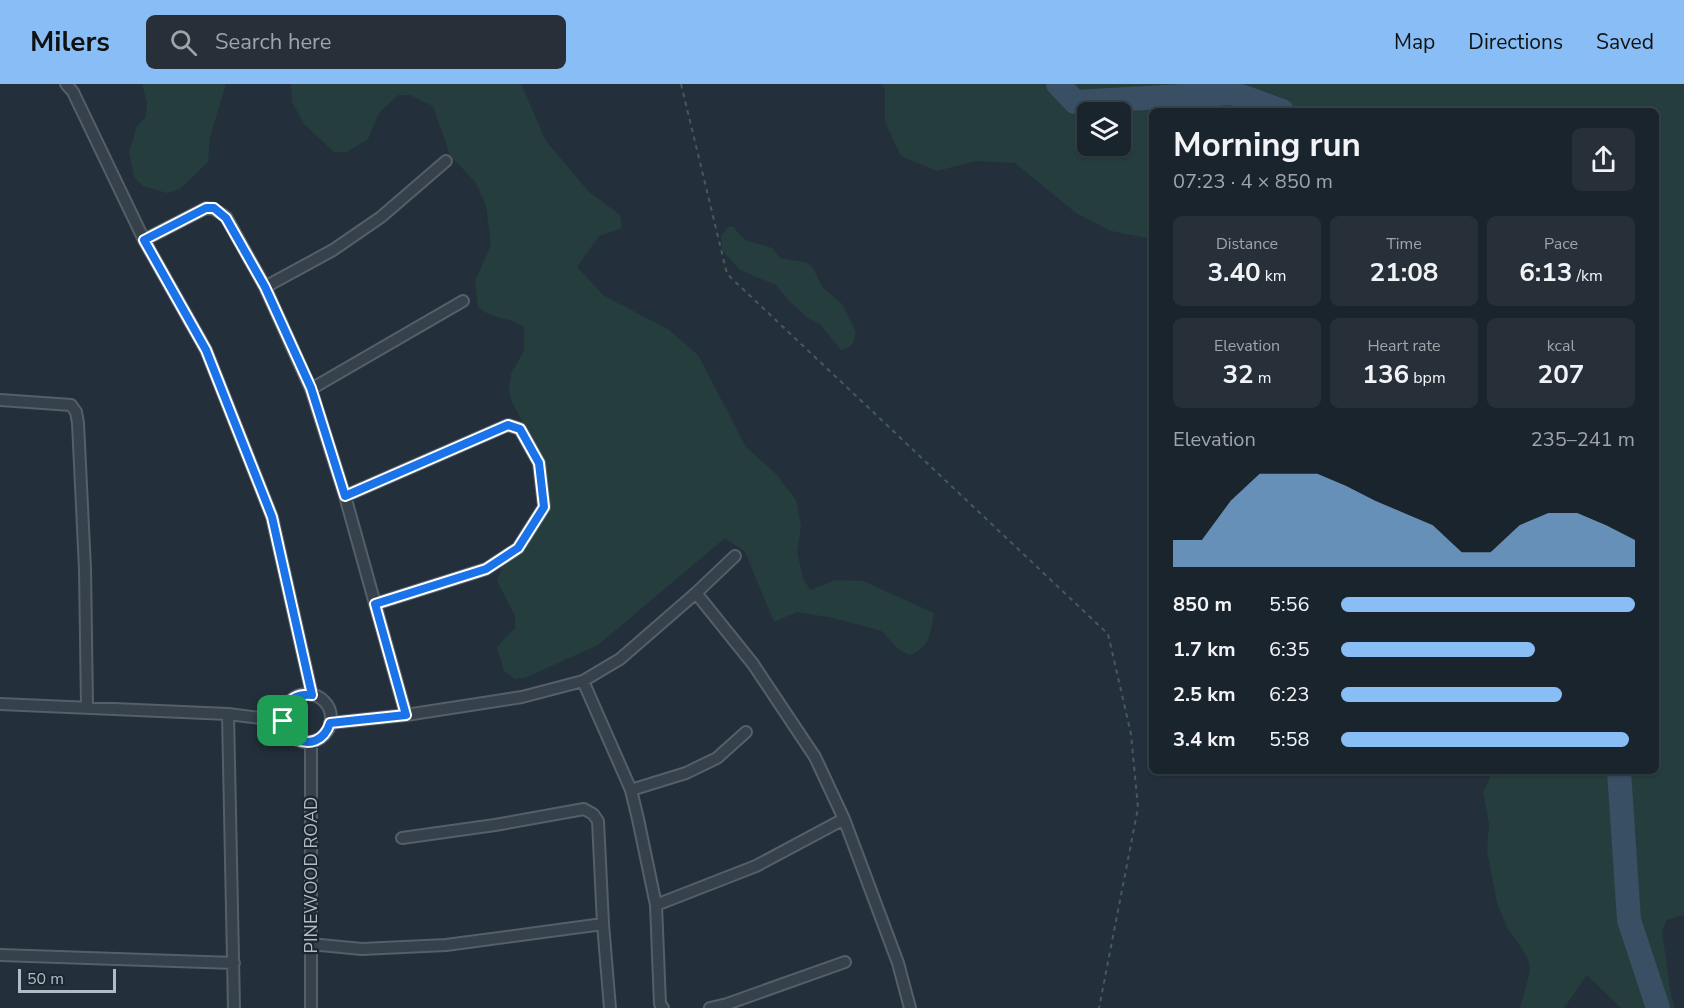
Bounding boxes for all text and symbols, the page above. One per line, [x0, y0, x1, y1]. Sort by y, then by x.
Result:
search box [146, 15, 566, 69]
text: Milers [30, 23, 110, 61]
icon: search [167, 26, 200, 59]
text: Search here [215, 27, 332, 57]
text: Map [1394, 28, 1435, 56]
text: Directions [1468, 28, 1563, 56]
text: Saved [1596, 28, 1654, 56]
map controls [1077, 102, 1131, 156]
button: layers [1077, 102, 1131, 156]
text: Morning run [1173, 123, 1361, 168]
button: share [1572, 128, 1635, 191]
text: 07:23 · 4 × 850 m [1173, 168, 1333, 195]
text: Distance [1216, 233, 1278, 255]
text: Time [1386, 233, 1422, 255]
text: Pace [1544, 233, 1578, 255]
text: 3.40 [1207, 255, 1261, 290]
text: 21:08 [1370, 255, 1438, 290]
text: 6:13 [1519, 255, 1572, 290]
text: km [1261, 265, 1287, 287]
text: /km [1572, 265, 1603, 287]
text: Elevation [1214, 335, 1280, 357]
text: Heart rate [1367, 335, 1441, 357]
text: kcal [1547, 335, 1575, 357]
text: 32 [1222, 357, 1254, 392]
text: 136 [1362, 357, 1409, 392]
text: 207 [1538, 357, 1584, 392]
text: m [1254, 367, 1272, 389]
text: bpm [1409, 367, 1446, 389]
text: Elevation [1173, 426, 1256, 453]
text: 235–241 m [1531, 426, 1635, 453]
text: 850 m [1173, 591, 1232, 618]
text: 5:56 [1269, 591, 1310, 618]
text: 1.7 km [1173, 636, 1236, 663]
text: 6:35 [1269, 636, 1310, 663]
text: 2.5 km [1173, 681, 1236, 708]
text: 6:23 [1269, 681, 1310, 708]
pin [257, 695, 308, 746]
icon: arrive [266, 704, 299, 737]
text: 3.4 km [1173, 726, 1236, 753]
text: 5:58 [1269, 726, 1310, 753]
street label: PINEWOOD ROAD [299, 797, 323, 953]
scale bar [18, 966, 116, 994]
text: 50 m [27, 968, 64, 990]

